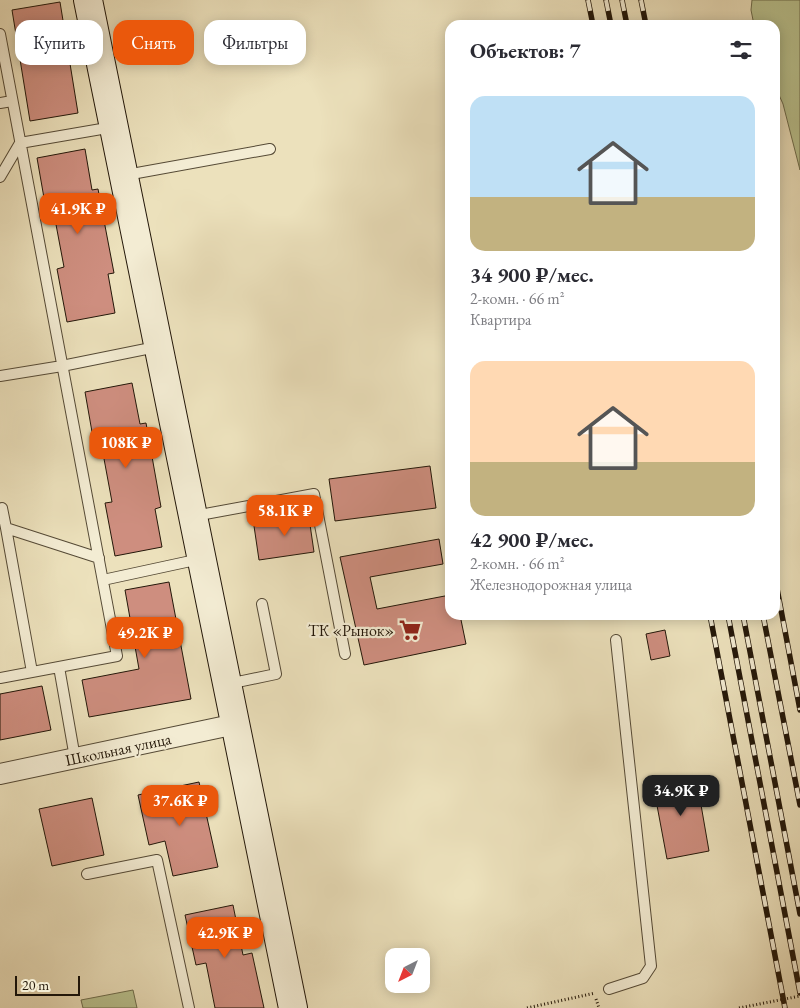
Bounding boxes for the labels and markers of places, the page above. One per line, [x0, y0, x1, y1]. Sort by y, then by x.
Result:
pin: 41.9K ₽ [32, 192, 124, 235]
pin: 108K ₽ [85, 426, 167, 469]
pin: 58.1K ₽ [239, 494, 331, 537]
pin: 49.2K ₽ [99, 616, 191, 659]
supermarket icon: ТК «Рынок» [397, 617, 423, 643]
place label: ТК «Рынок» [308, 620, 394, 641]
pin: 34.9K ₽ [635, 774, 727, 817]
pin: 37.6K ₽ [134, 784, 226, 827]
pin: 42.9K ₽ [179, 916, 271, 959]

